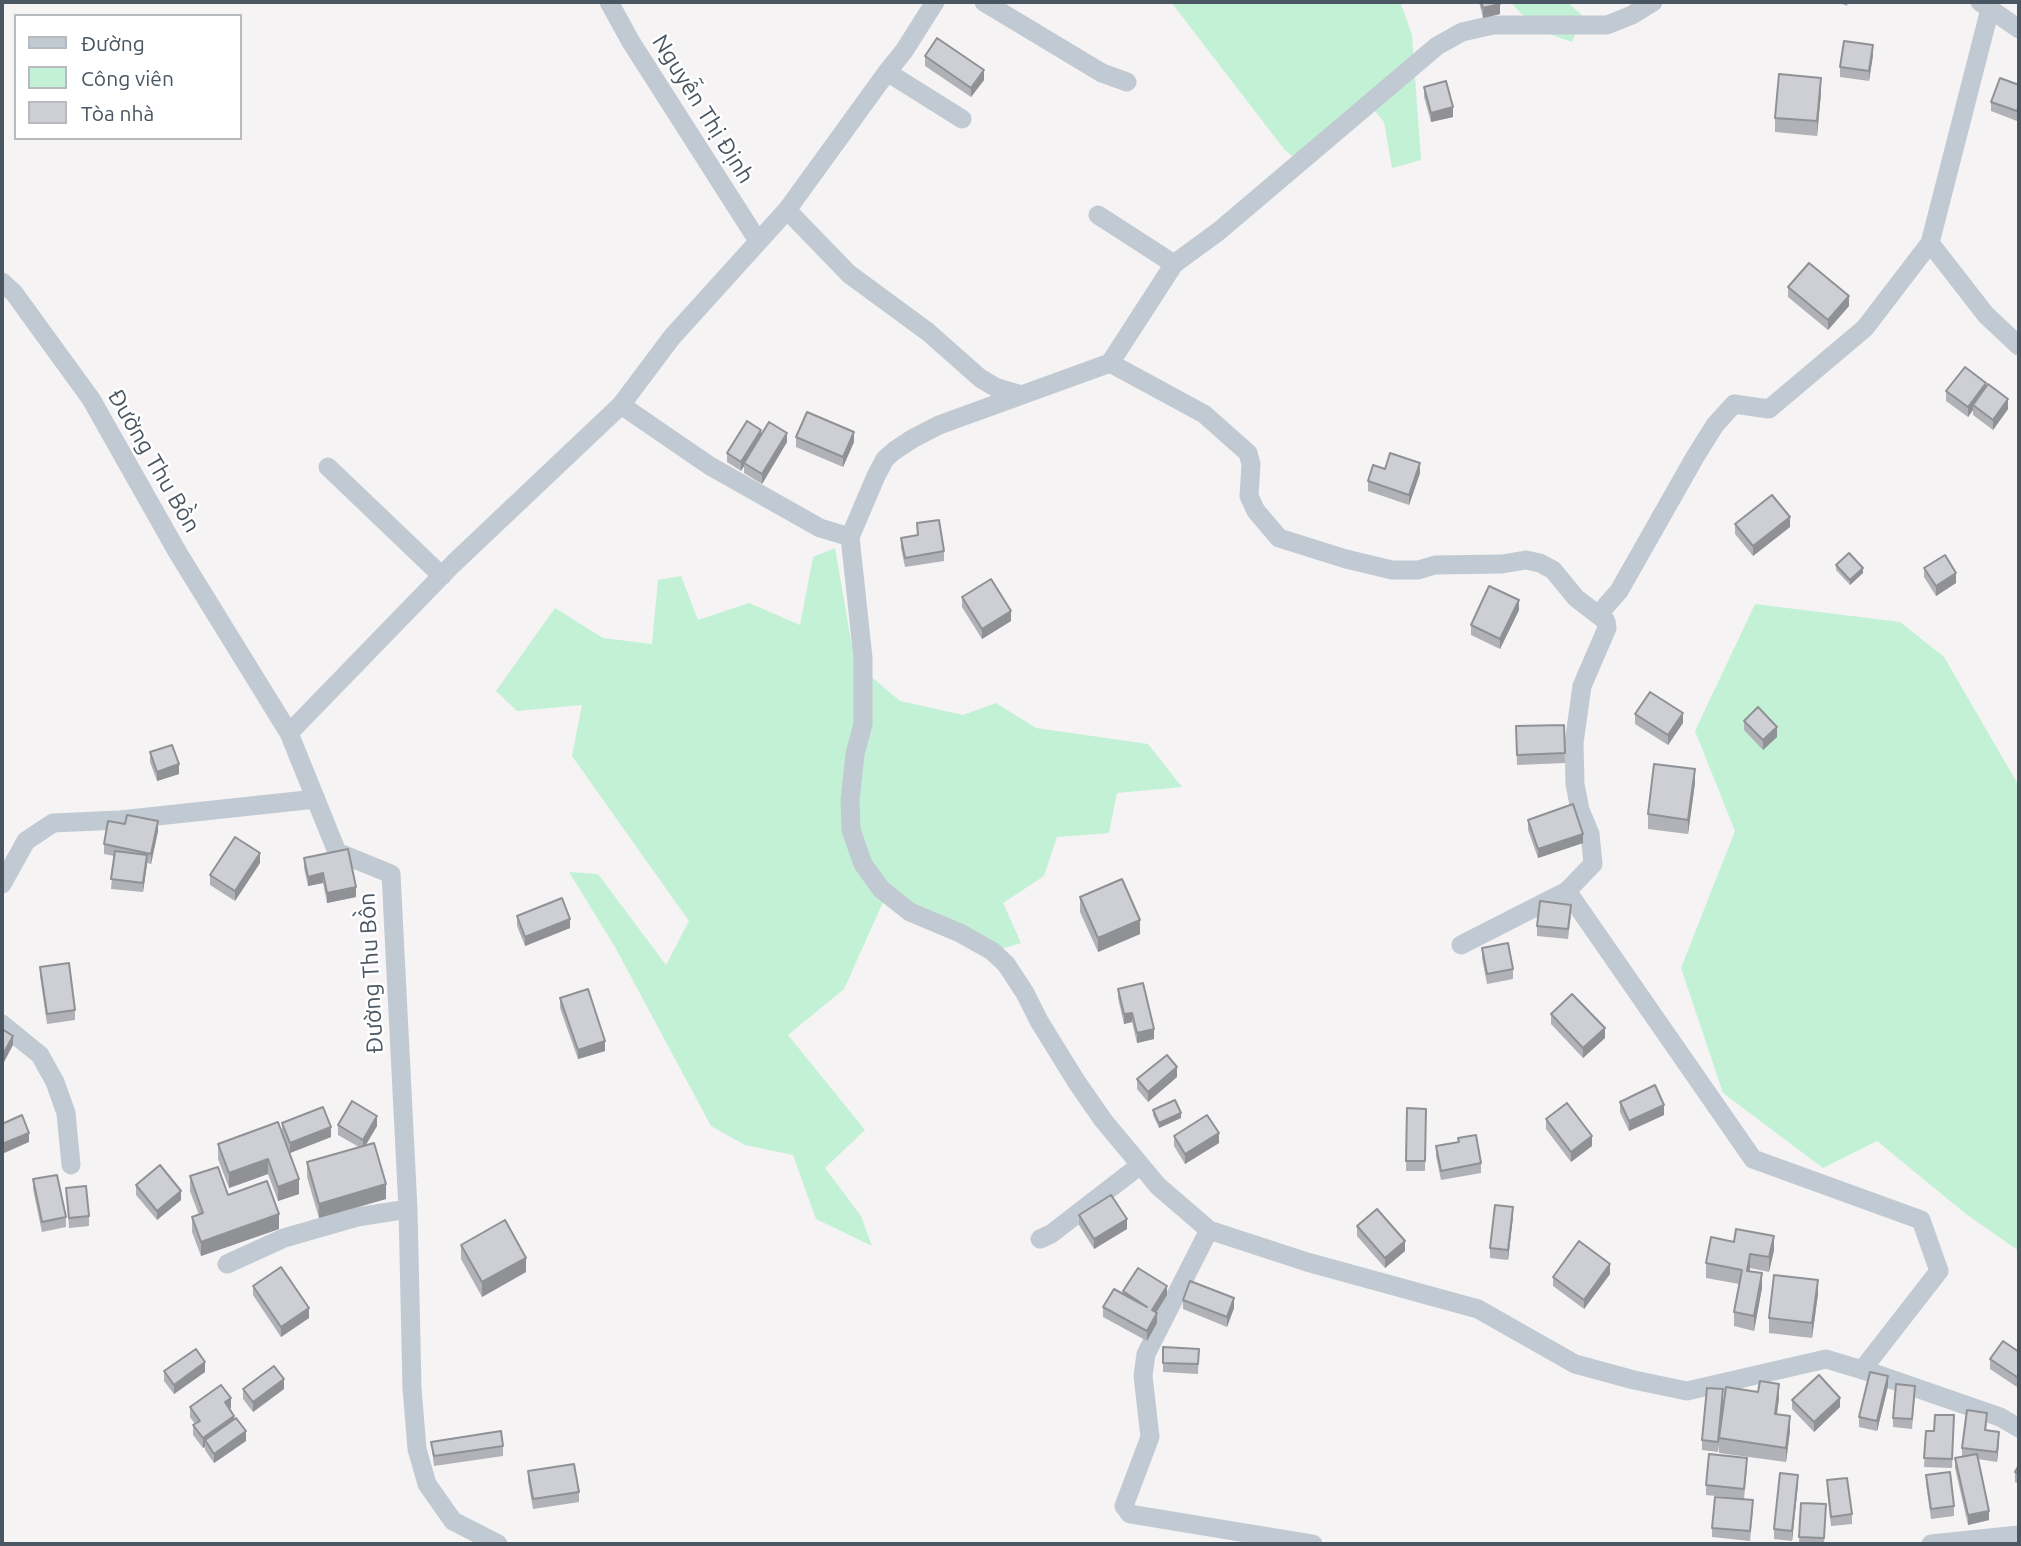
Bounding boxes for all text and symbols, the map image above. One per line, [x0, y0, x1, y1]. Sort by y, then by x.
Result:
legend [14, 14, 242, 140]
street label: Nguyễn Thị Định [646, 30, 760, 188]
text: Đường [81, 31, 145, 55]
text: Công viên [81, 66, 174, 90]
text: Tòa nhà [81, 101, 154, 125]
street label: Đường Thu Bồn [102, 384, 206, 538]
street label: Đường Thu Bồn [353, 892, 389, 1054]

